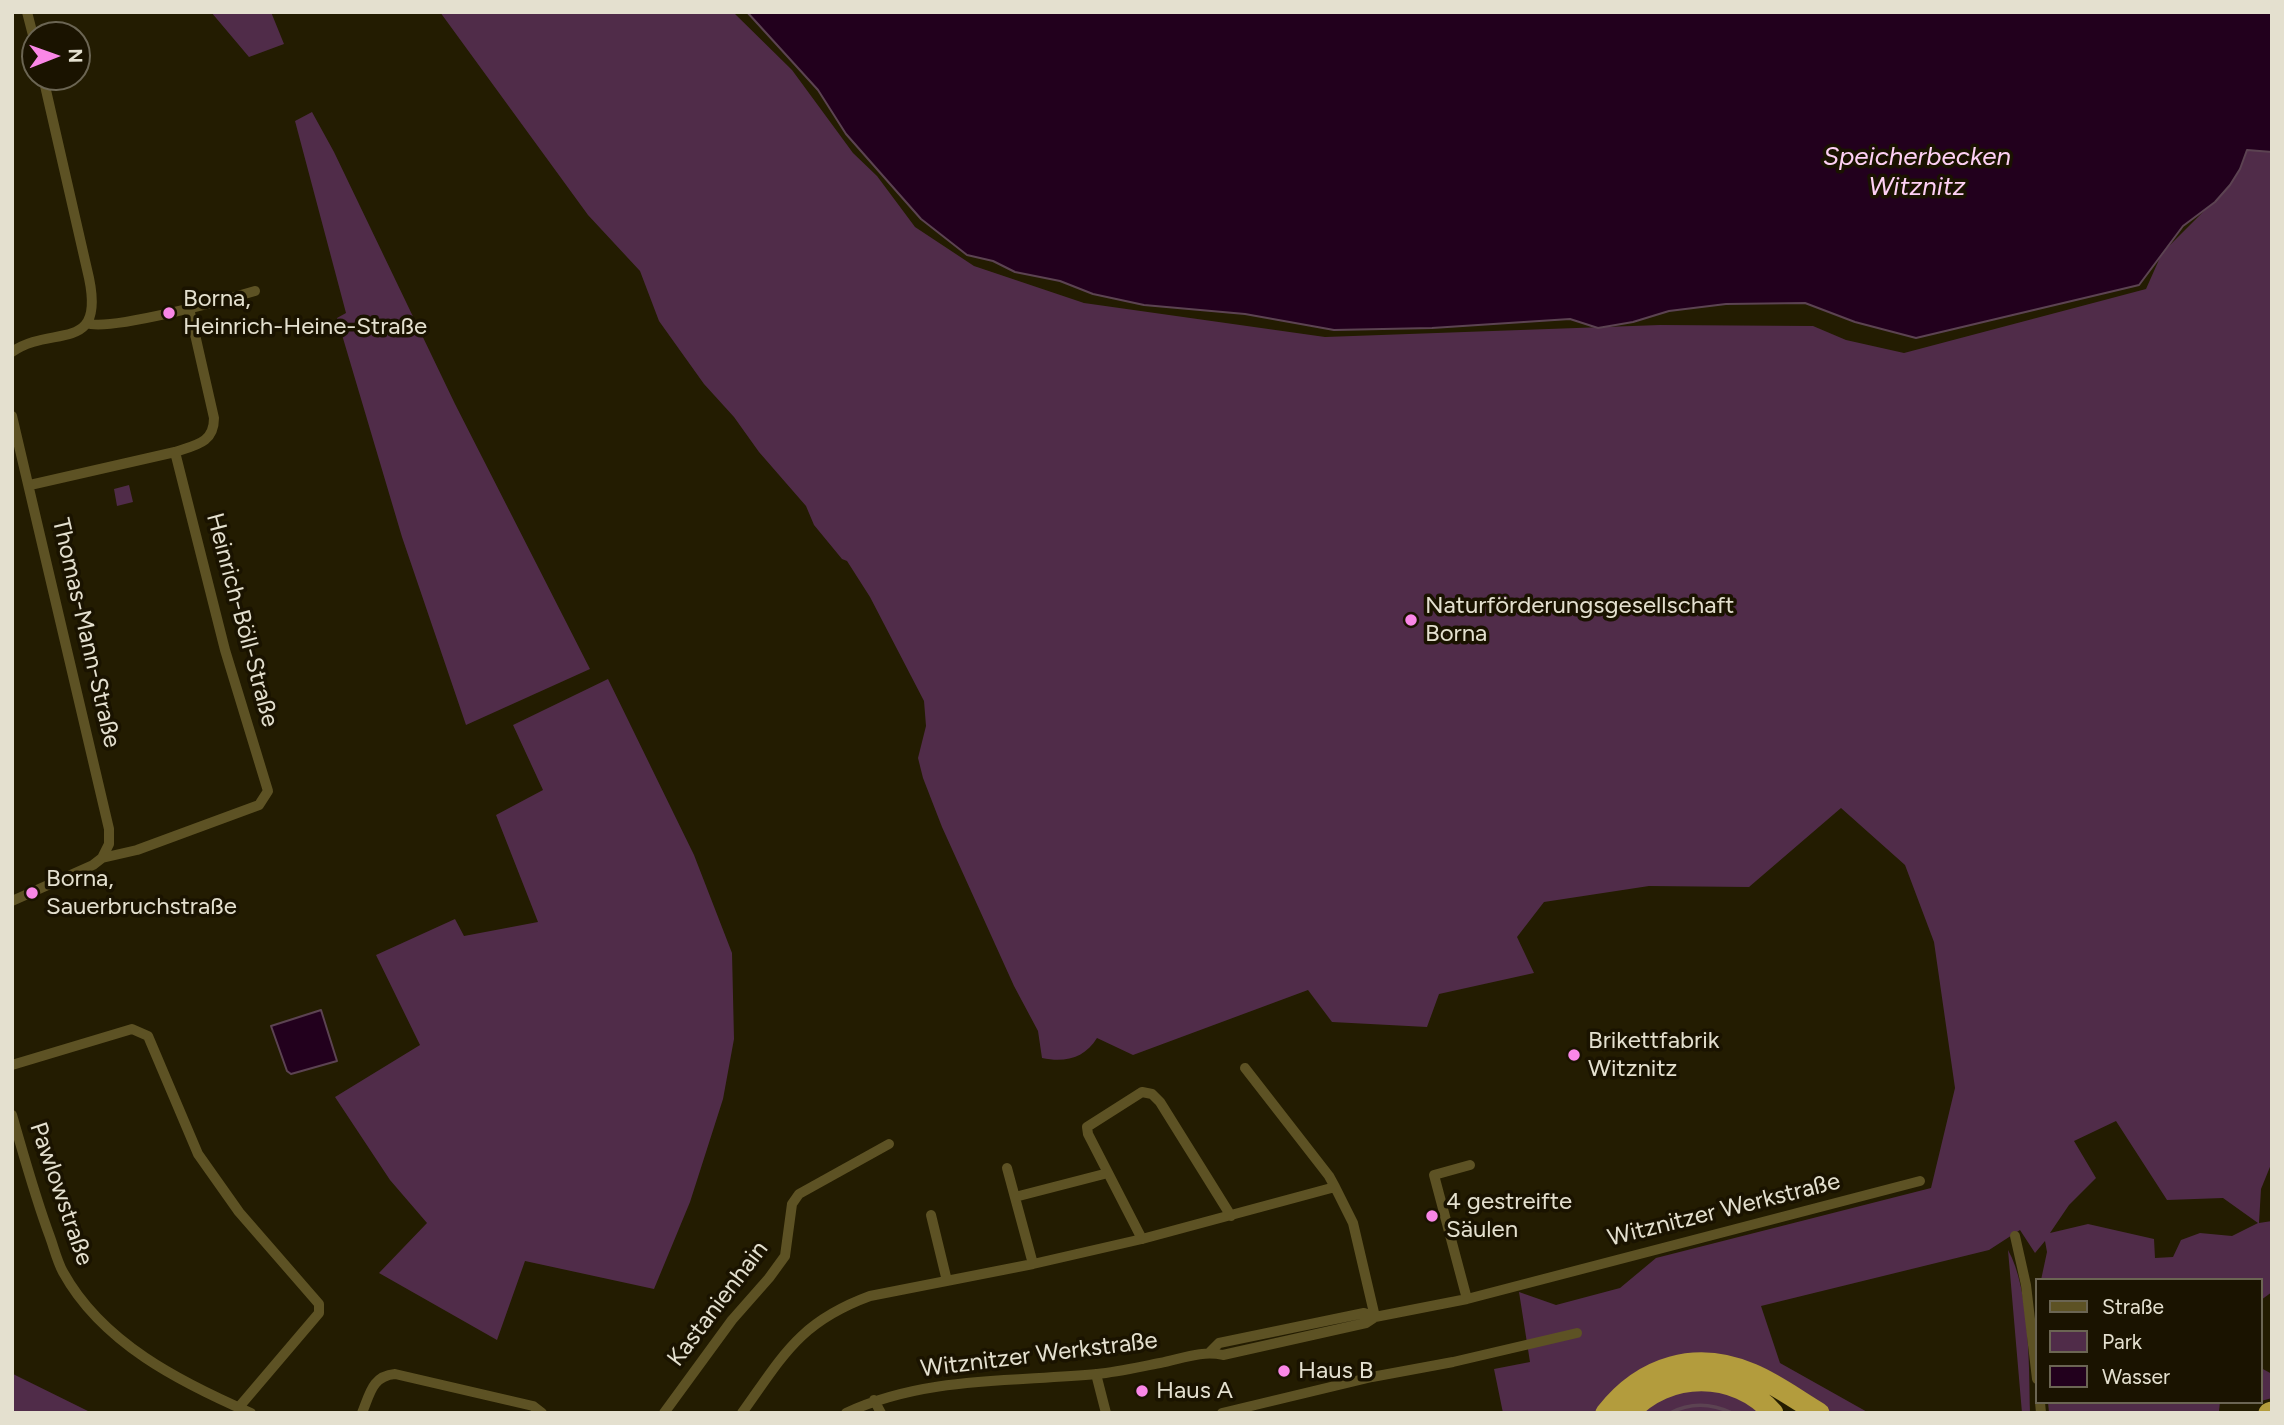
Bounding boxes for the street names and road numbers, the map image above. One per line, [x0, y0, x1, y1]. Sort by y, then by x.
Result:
street label: Heinrich-Böll-Straße [200, 510, 284, 730]
street label: Thomas-Mann-Straße [46, 515, 126, 751]
street label: Pawlowstraße [23, 1119, 99, 1269]
street label: Witznitzer Werkstraße [1605, 1167, 1843, 1253]
street label: Kastanienhain [662, 1236, 774, 1372]
street label: Witznitzer Werkstraße [919, 1326, 1159, 1384]

